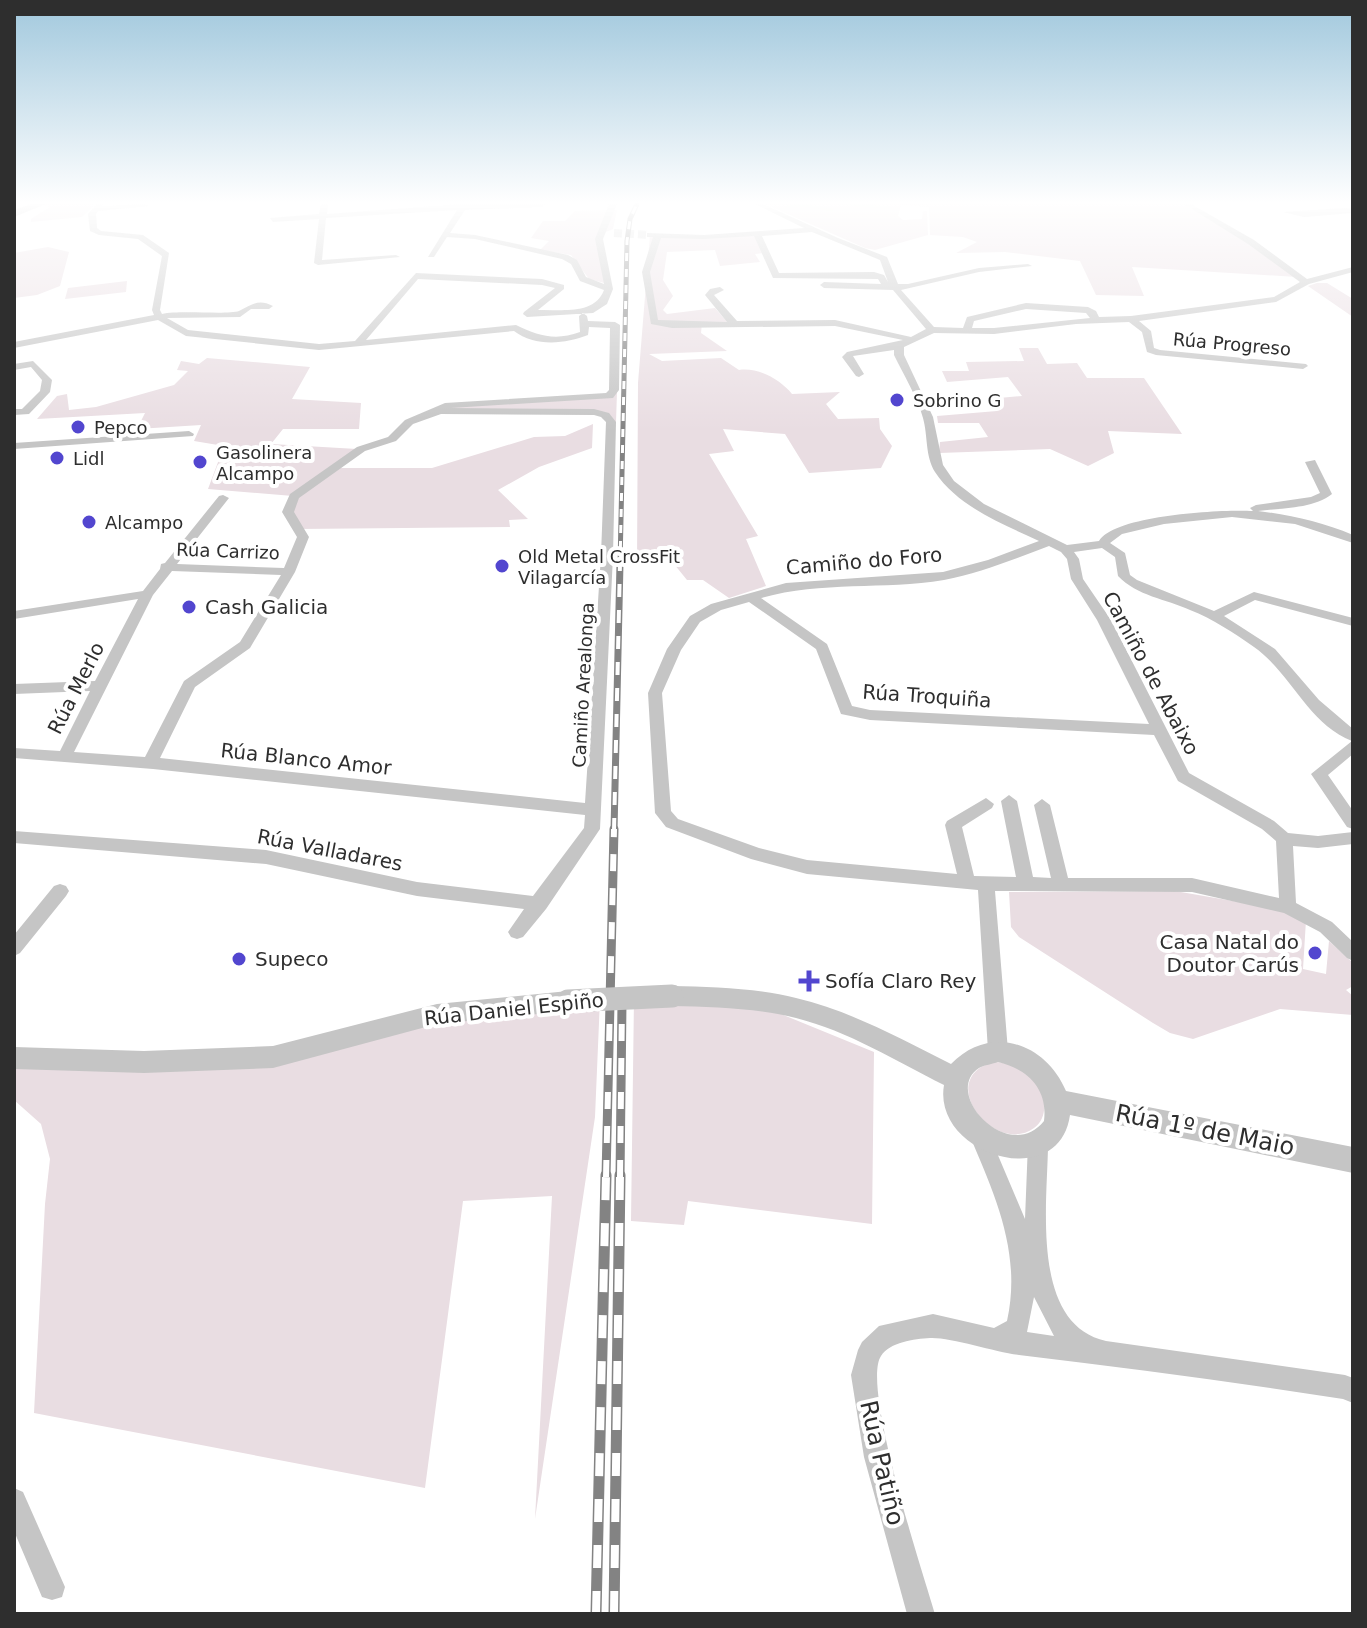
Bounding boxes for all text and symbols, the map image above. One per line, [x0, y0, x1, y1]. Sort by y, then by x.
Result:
street label: Rúa Progreso [1172, 328, 1292, 360]
place label: Sobrino G [913, 390, 1001, 411]
marker: Sobrino G [888, 391, 906, 409]
place label: Pepco [94, 417, 148, 438]
marker: Pepco [69, 418, 87, 436]
place label: Gasolinera Alcampo [216, 442, 312, 484]
place label: Lidl [73, 448, 104, 469]
marker: Lidl [48, 449, 66, 467]
marker: Gasolinera Alcampo [191, 453, 209, 471]
place label: Alcampo [105, 512, 183, 533]
marker: Alcampo [80, 513, 98, 531]
street label: Rúa Carrizo [176, 539, 280, 563]
street label: Camiño do Foro [785, 542, 943, 580]
place label: Old Metal CrossFit Vilagarcía [518, 546, 680, 588]
marker: Old Metal CrossFit Vilagarcía [493, 557, 511, 575]
street label: Camiño de Abaixo [1098, 587, 1204, 759]
place label: Cash Galicia [205, 595, 328, 619]
marker: Cash Galicia [180, 598, 198, 616]
street label: Camiño Arealonga [568, 602, 598, 768]
street label: Rúa Merlo [43, 638, 109, 738]
street label: Rúa Troquiña [862, 680, 992, 712]
street label: Rúa Blanco Amor [219, 738, 393, 780]
street label: Rúa Valladares [255, 824, 405, 876]
place label: Casa Natal do Doutor Carús [1160, 930, 1299, 977]
marker: Casa Natal do Doutor Carús [1306, 944, 1324, 962]
place label: Supeco [255, 947, 329, 971]
marker: Supeco [230, 950, 248, 968]
place label: Sofía Claro Rey [825, 969, 977, 993]
marker: Sofía Claro Rey [800, 972, 818, 990]
street label: Rúa Daniel Espiño [423, 988, 605, 1030]
street label: Rúa 1º de Maio [1113, 1099, 1297, 1161]
street label: Rúa Patiño [854, 1398, 910, 1528]

